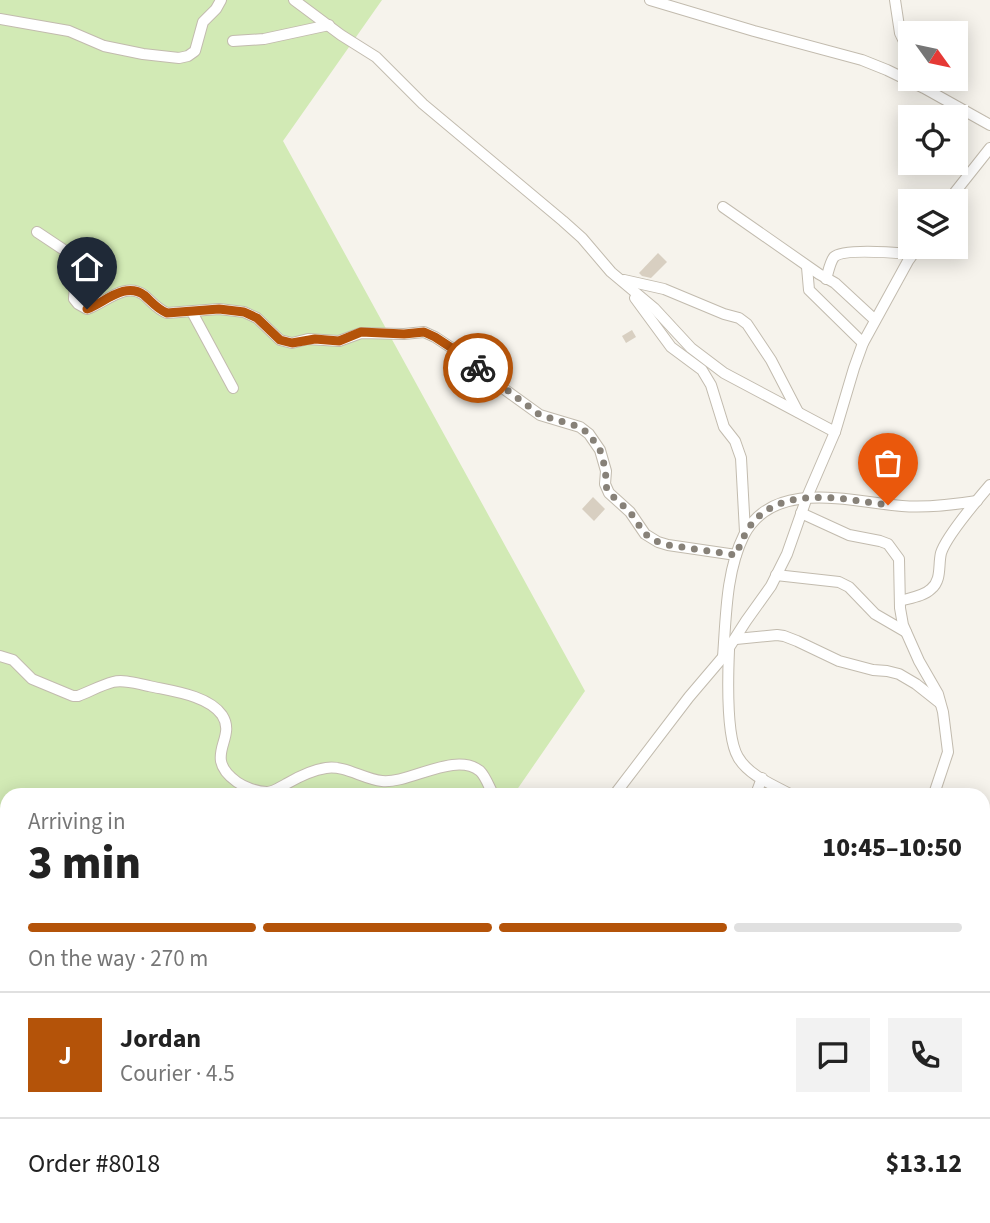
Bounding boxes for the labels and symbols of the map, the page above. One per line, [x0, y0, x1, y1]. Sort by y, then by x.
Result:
north arrow [898, 21, 968, 91]
pin [57, 237, 117, 309]
courier [443, 333, 513, 403]
pin [858, 433, 918, 505]

